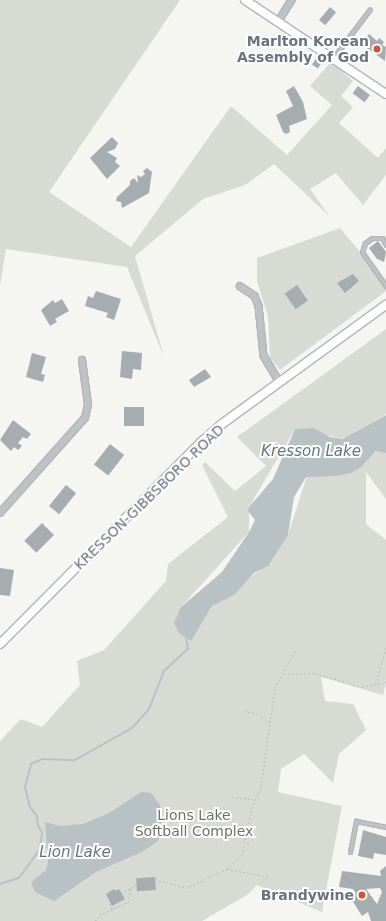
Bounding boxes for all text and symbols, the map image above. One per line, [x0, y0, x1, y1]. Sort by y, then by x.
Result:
place label: Marlton Korean Assembly of God [237, 33, 369, 66]
marker: Marlton Korean Assembly of God [372, 44, 382, 54]
street label: KRESSON-GIBBSBORO ROAD [71, 421, 227, 573]
water label: Kresson Lake [261, 443, 361, 461]
park label: Lions Lake Softball Complex [135, 807, 253, 840]
water label: Lion Lake [39, 844, 111, 862]
place label: Brandywine [261, 887, 354, 903]
marker: Brandywine [357, 890, 367, 900]

